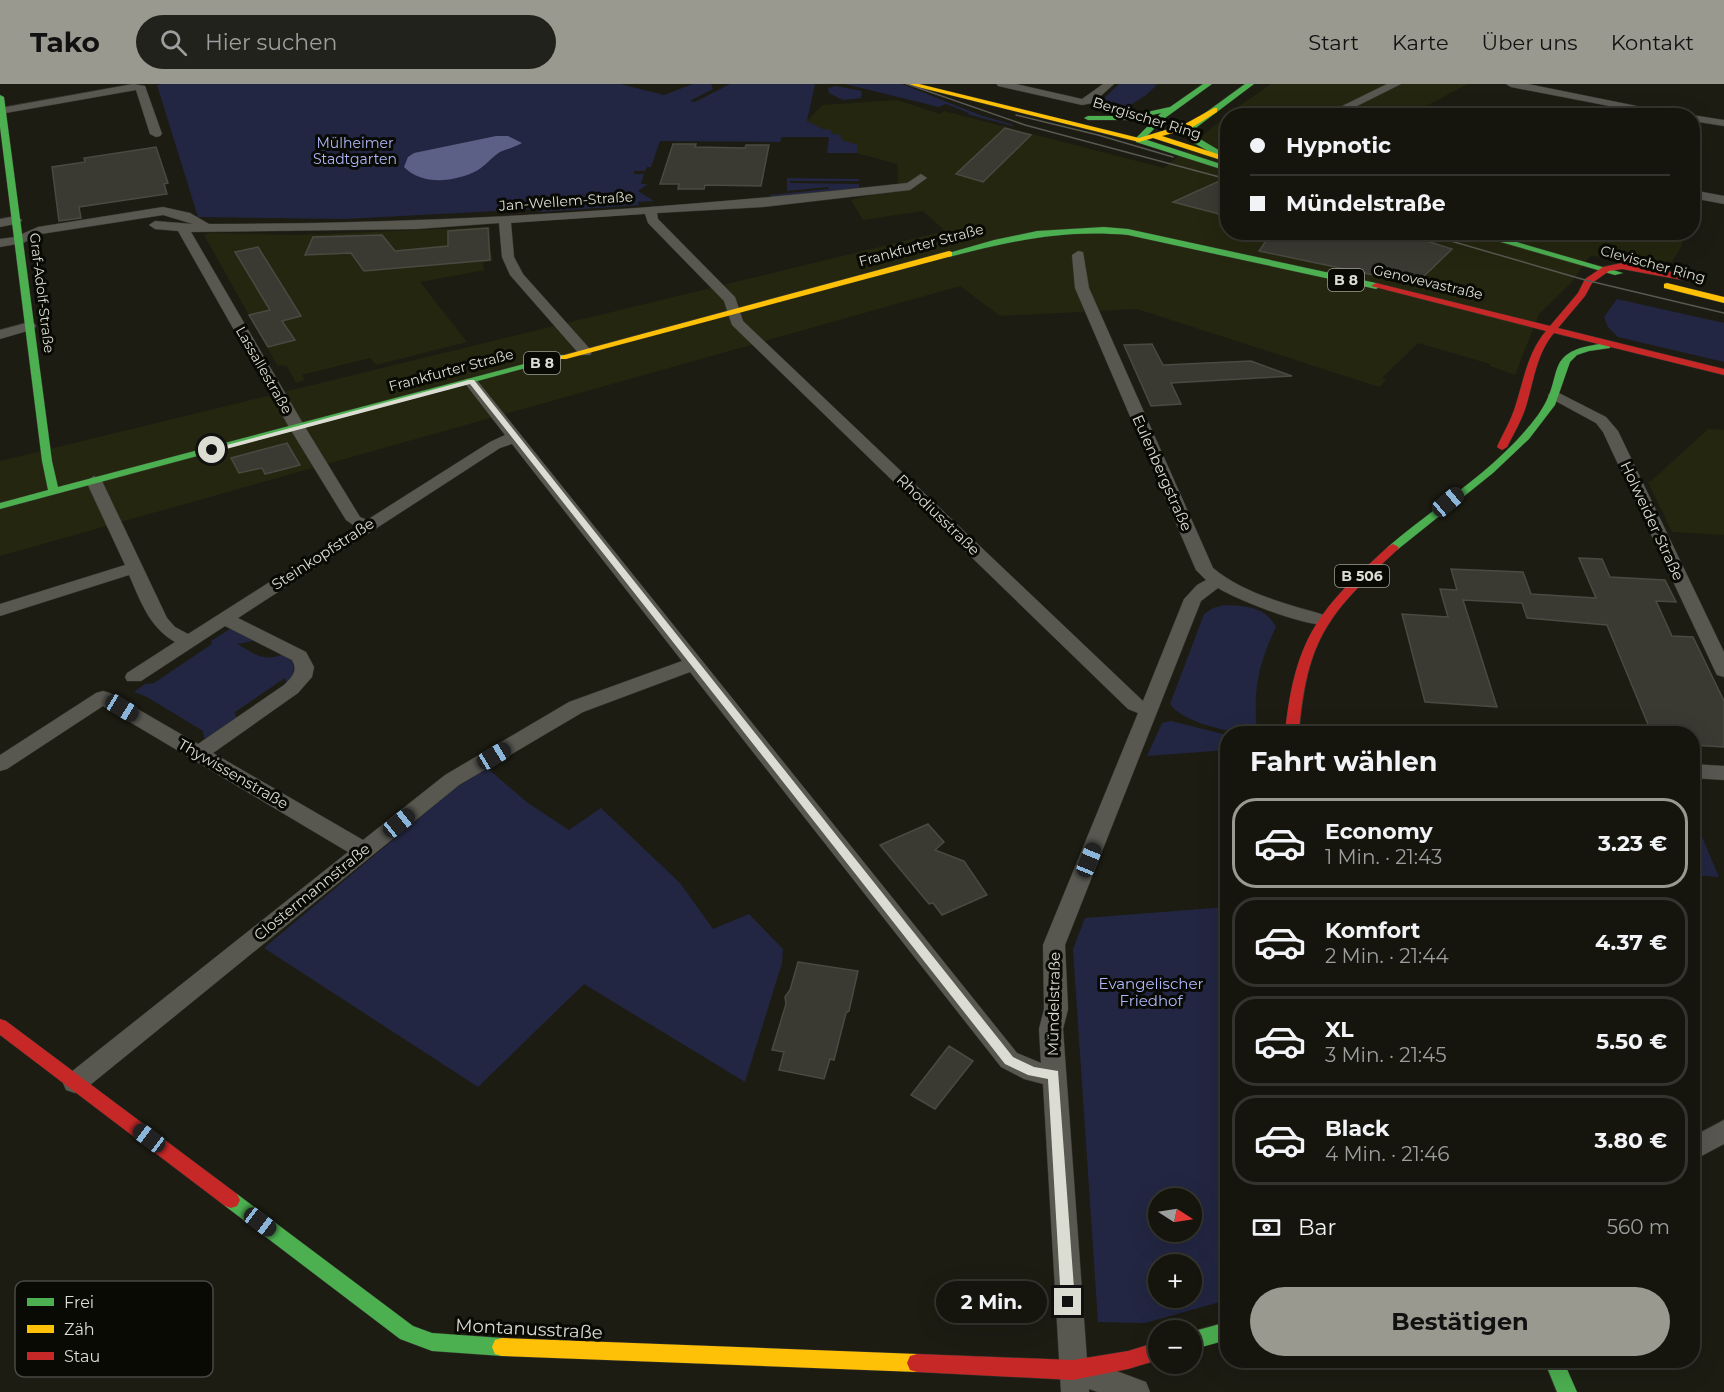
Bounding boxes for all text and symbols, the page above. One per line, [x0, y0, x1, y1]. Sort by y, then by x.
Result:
search box [136, 15, 556, 69]
text: Tako [30, 25, 100, 59]
icon: search [157, 26, 190, 59]
text: Hier suchen [205, 29, 337, 56]
text: Start [1308, 30, 1359, 55]
text: Karte [1392, 30, 1449, 55]
text: Über uns [1482, 30, 1578, 55]
text: Kontakt [1611, 30, 1694, 55]
street label: Bergischer Ring [1091, 93, 1203, 143]
text: Hypnotic [1286, 132, 1391, 159]
park label: Mülheimer Stadtgarten [313, 134, 397, 168]
street label: Jan-Wellem-Straße [497, 187, 634, 215]
text: Mündelstraße [1286, 190, 1446, 217]
street label: Frankfurter Straße [857, 220, 985, 270]
street label: Graf-Adolf-Straße [26, 232, 58, 354]
street label: Clevischer Ring [1598, 241, 1708, 287]
street label: Genovevastraße [1371, 261, 1485, 303]
road number: B 8 [1328, 269, 1364, 291]
street label: Lassallestraße [232, 323, 296, 417]
street label: Frankfurter Straße [387, 345, 515, 395]
road number: B 8 [524, 352, 560, 374]
street label: Eulenbergstraße [1128, 412, 1197, 534]
route start [198, 436, 225, 463]
street label: Holweider Straße [1616, 458, 1688, 584]
street label: Rhodiusstraße [893, 470, 984, 559]
car [1428, 484, 1468, 520]
street label: Steinkopfstraße [268, 513, 378, 594]
road number: B 506 [1335, 565, 1389, 587]
car [102, 691, 142, 725]
street label: Thywissenstraße [175, 734, 292, 813]
car [474, 739, 514, 773]
text: Fahrt wählen [1250, 745, 1437, 778]
car [379, 805, 419, 841]
icon: car [1253, 816, 1307, 870]
text: Economy [1325, 818, 1433, 845]
text: 3.23 € [1598, 830, 1667, 857]
street label: Clostermannstraße [250, 839, 374, 944]
car [1074, 840, 1104, 880]
text: 1 Min. · 21:43 [1325, 845, 1442, 869]
icon: car [1253, 915, 1307, 969]
text: Komfort [1325, 917, 1420, 944]
text: 4.37 € [1595, 929, 1667, 956]
text: 2 Min. · 21:44 [1325, 944, 1449, 968]
street label: Mündelstraße [1043, 952, 1064, 1056]
park label: Evangelischer Friedhof [1099, 974, 1203, 1010]
icon: car [1253, 1014, 1307, 1068]
text: XL [1325, 1016, 1354, 1043]
text: 5.50 € [1596, 1028, 1667, 1055]
text: 3 Min. · 21:45 [1325, 1043, 1447, 1067]
icon: car [1253, 1113, 1307, 1167]
text: Black [1325, 1115, 1389, 1142]
car [129, 1120, 169, 1156]
text: 3.80 € [1594, 1127, 1667, 1154]
text: 4 Min. · 21:46 [1325, 1142, 1449, 1166]
north arrow [1148, 1188, 1202, 1242]
map controls [1148, 1188, 1202, 1374]
car [240, 1204, 280, 1240]
icon: cash [1250, 1211, 1283, 1244]
text: Bar [1298, 1214, 1336, 1241]
text: 560 m [1607, 1215, 1670, 1239]
button: + [1148, 1254, 1202, 1308]
legend [15, 1281, 213, 1377]
callout: 2 Min. [936, 1281, 1047, 1323]
button: Bestätigen [1250, 1287, 1670, 1356]
route end [1054, 1288, 1081, 1315]
text: 2 Min. [961, 1290, 1022, 1314]
text: Frei [64, 1293, 94, 1312]
street label: Montanusstraße [455, 1314, 603, 1344]
text: Zäh [64, 1320, 95, 1339]
button: − [1148, 1320, 1202, 1374]
text: Stau [64, 1347, 100, 1366]

